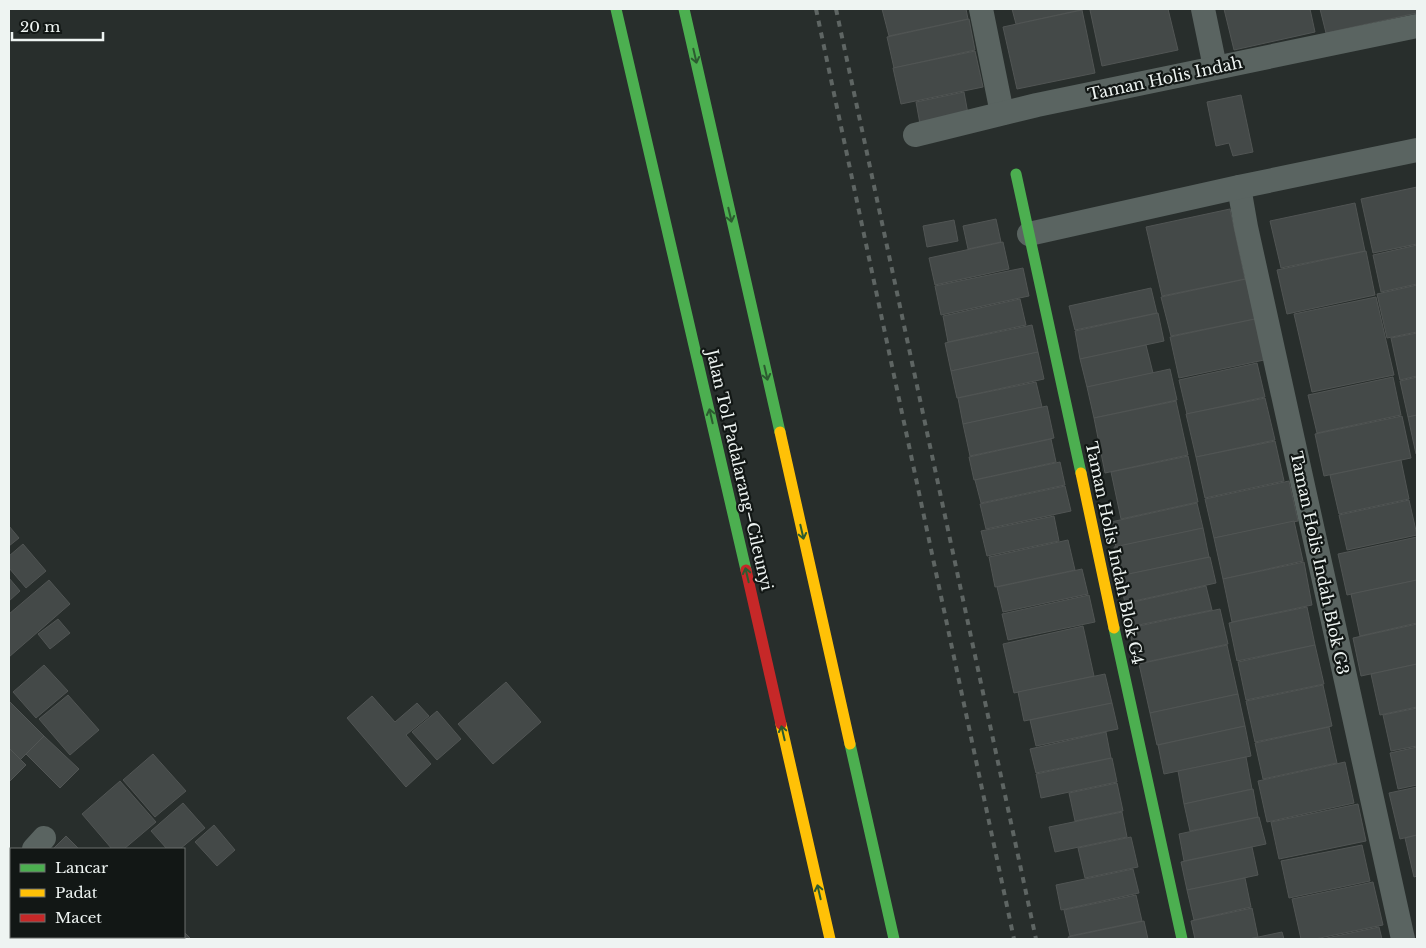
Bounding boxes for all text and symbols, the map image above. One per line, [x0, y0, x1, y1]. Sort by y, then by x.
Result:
scale bar [12, 10, 104, 42]
text: 20 m [20, 17, 60, 36]
one-way arrow [691, 48, 700, 64]
street label: Taman Holis Indah [1086, 52, 1244, 104]
one-way arrow [726, 206, 736, 222]
street label: Jalan Tol Padalarang–Cileunyi [702, 345, 778, 593]
one-way arrow [762, 365, 771, 381]
one-way arrow [705, 409, 715, 425]
street label: Taman Holis Indah Blok G4 [1082, 440, 1148, 666]
street label: Taman Holis Indah Blok G3 [1287, 449, 1353, 677]
one-way arrow [798, 523, 807, 539]
one-way arrow [742, 567, 751, 583]
one-way arrow [778, 726, 787, 742]
legend [10, 848, 185, 938]
text: Lancar [55, 858, 109, 877]
text: Padat [55, 883, 98, 902]
one-way arrow [814, 884, 823, 900]
text: Macet [55, 908, 102, 927]

